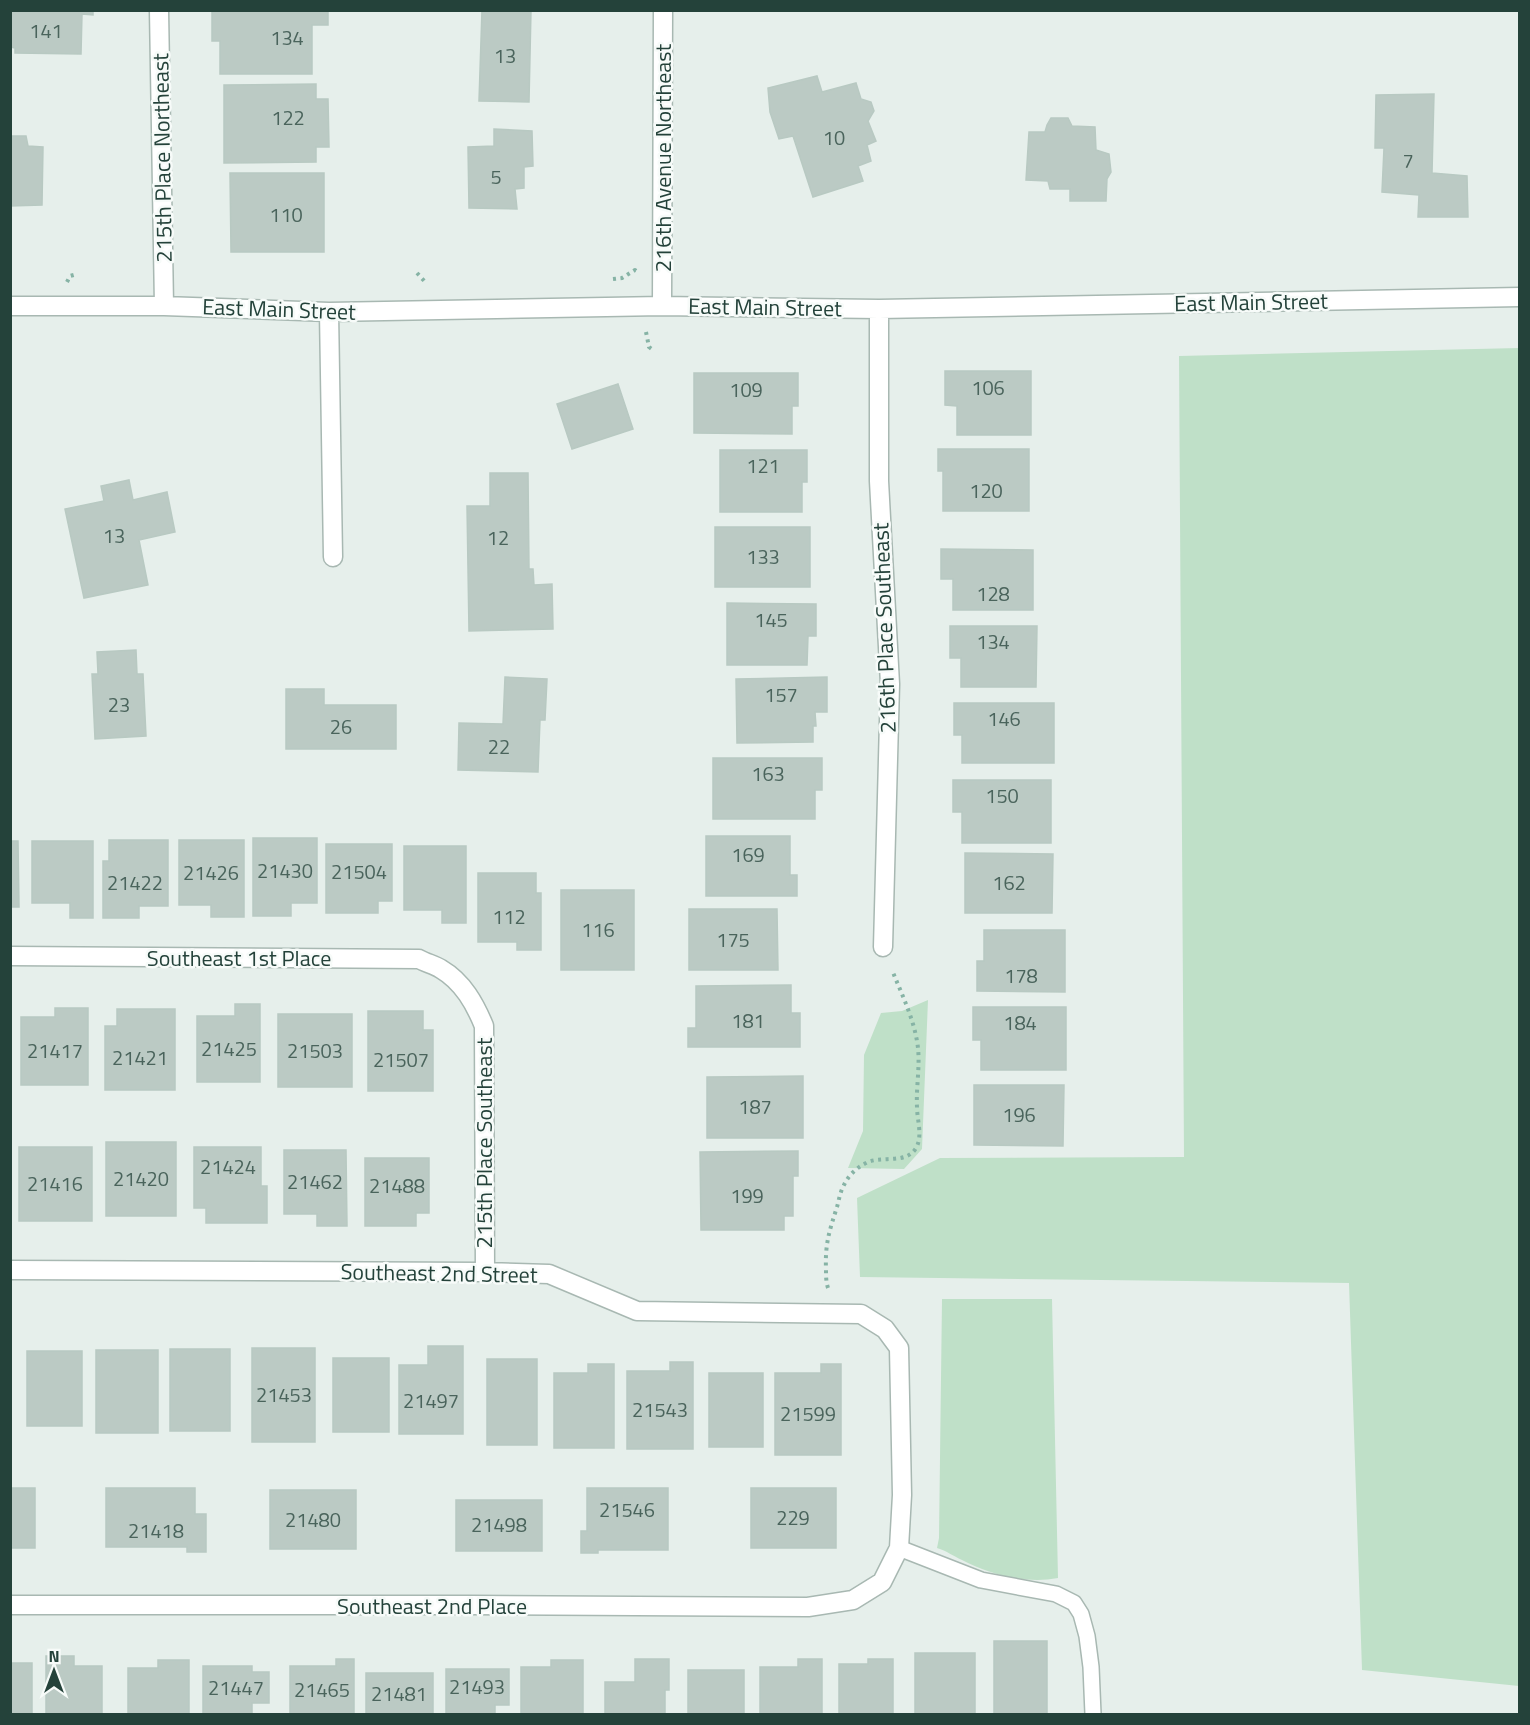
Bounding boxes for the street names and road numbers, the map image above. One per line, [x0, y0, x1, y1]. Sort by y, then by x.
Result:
street label: 216th Avenue Northeast [646, 43, 680, 272]
street label: 215th Place Northeast [143, 53, 181, 263]
street label: East Main Street [1174, 284, 1328, 320]
street label: East Main Street [202, 289, 357, 329]
street label: East Main Street [688, 289, 842, 325]
street label: 216th Place Southeast [863, 522, 905, 734]
street label: Southeast 1st Place [147, 941, 331, 975]
street label: 215th Place Southeast [467, 1037, 501, 1248]
street label: Southeast 2nd Street [340, 1254, 538, 1292]
street label: Southeast 2nd Place [337, 1589, 527, 1623]

